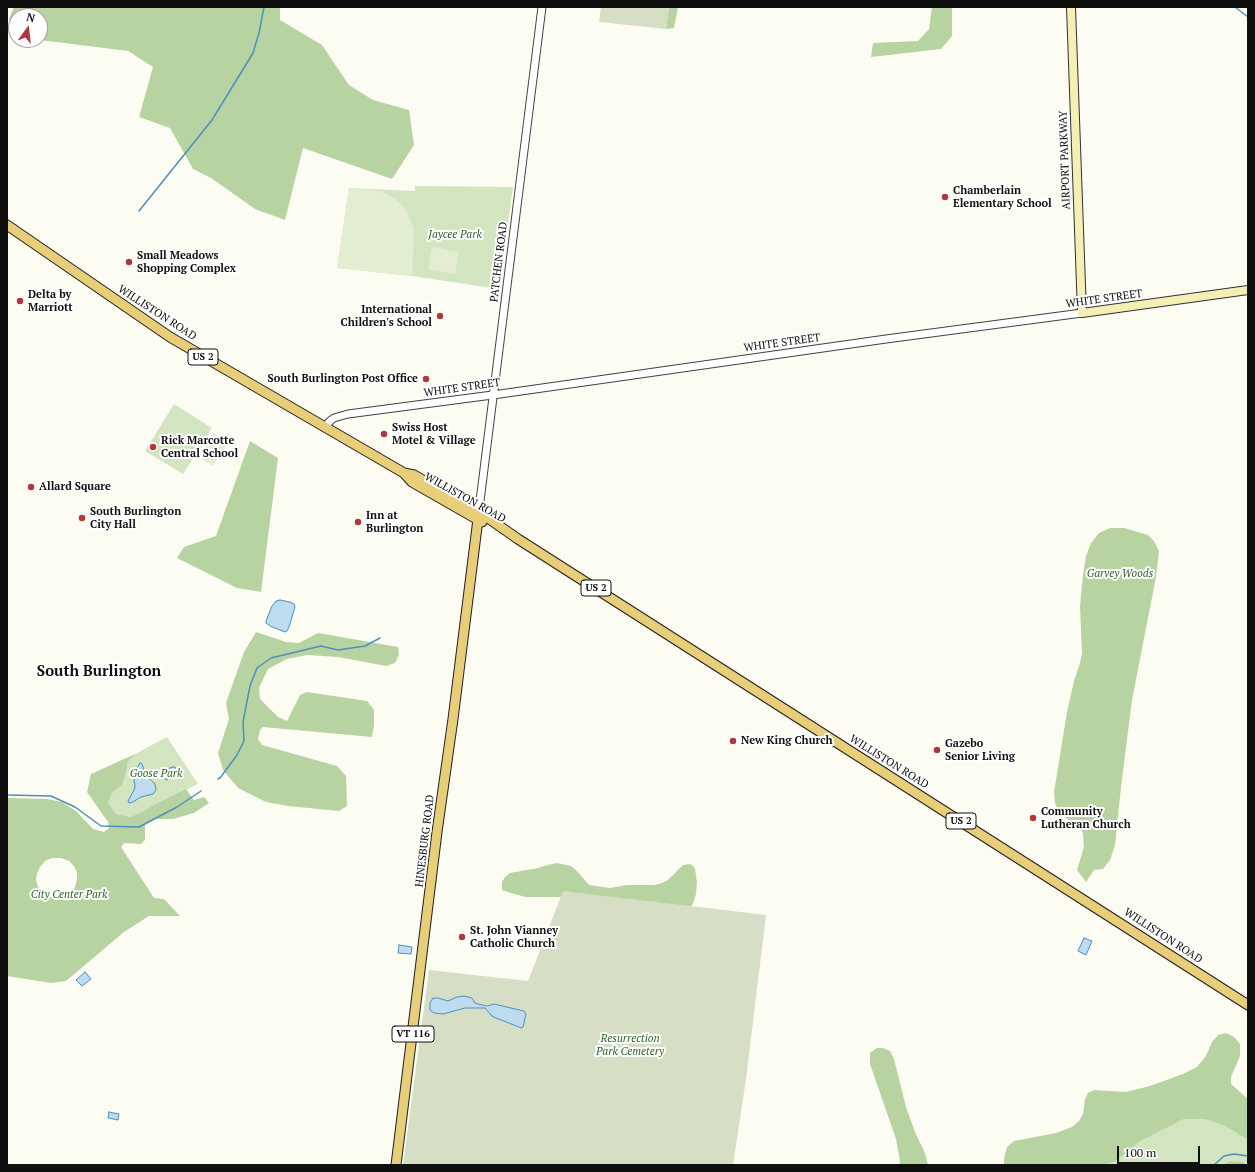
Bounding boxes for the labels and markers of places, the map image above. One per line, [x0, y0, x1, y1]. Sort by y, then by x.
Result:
place label: Chamberlain Elementary School [953, 184, 1052, 210]
marker: Chamberlain Elementary School [940, 192, 950, 202]
place label: Small Meadows Shopping Complex [137, 249, 236, 275]
marker: Small Meadows Shopping Complex [124, 257, 134, 267]
place label: Delta by Marriott [28, 288, 73, 314]
marker: Delta by Marriott [15, 296, 25, 306]
place label: International Children's School [341, 303, 432, 329]
marker: International Children's School [435, 311, 445, 321]
place label: South Burlington Post Office [268, 372, 418, 386]
marker: South Burlington Post Office [421, 374, 431, 384]
place label: Swiss Host Motel & Village [392, 421, 476, 447]
marker: Swiss Host Motel & Village [379, 429, 389, 439]
place label: Rick Marcotte Central School [161, 434, 238, 460]
marker: Rick Marcotte Central School [148, 442, 158, 452]
place label: Allard Square [39, 480, 111, 494]
marker: Allard Square [26, 482, 36, 492]
place label: South Burlington City Hall [90, 505, 181, 531]
place label: Inn at Burlington [366, 509, 423, 535]
marker: South Burlington City Hall [77, 513, 87, 523]
marker: Inn at Burlington [353, 517, 363, 527]
place label: New King Church [741, 734, 833, 748]
marker: New King Church [728, 736, 738, 746]
place label: Gazebo Senior Living [945, 737, 1015, 763]
marker: Gazebo Senior Living [932, 745, 942, 755]
place label: Community Lutheran Church [1041, 805, 1131, 831]
marker: Community Lutheran Church [1028, 813, 1038, 823]
place label: St. John Vianney Catholic Church [470, 924, 558, 950]
marker: St. John Vianney Catholic Church [457, 932, 467, 942]

